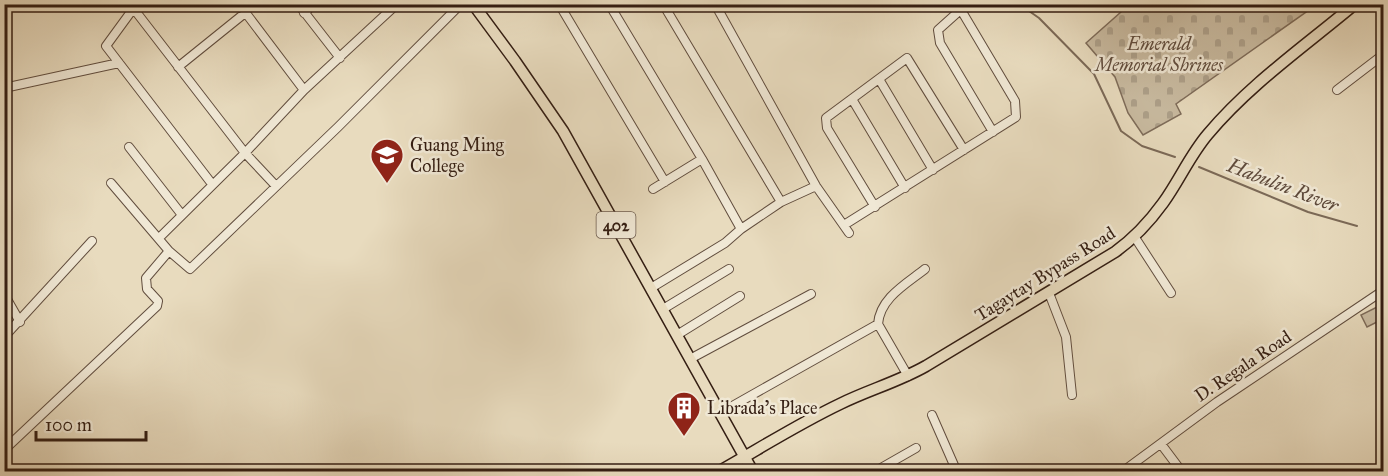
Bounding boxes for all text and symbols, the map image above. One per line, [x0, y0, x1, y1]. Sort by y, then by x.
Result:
park label: Emerald Memorial Shrines [1093, 33, 1224, 76]
place label: Guang Ming College [410, 134, 505, 178]
school or university icon: Guang Ming College [369, 137, 405, 184]
water label: Habulin River [1223, 152, 1344, 218]
road number: 402 [596, 212, 636, 238]
street label: Tagaytay Bypass Road [971, 222, 1120, 327]
street label: D. Regala Road [1190, 326, 1296, 407]
building icon: Librada's Place [666, 390, 702, 437]
place label: Librada's Place [707, 397, 817, 419]
scale bar [36, 404, 146, 442]
text: 100 m [45, 414, 92, 436]

